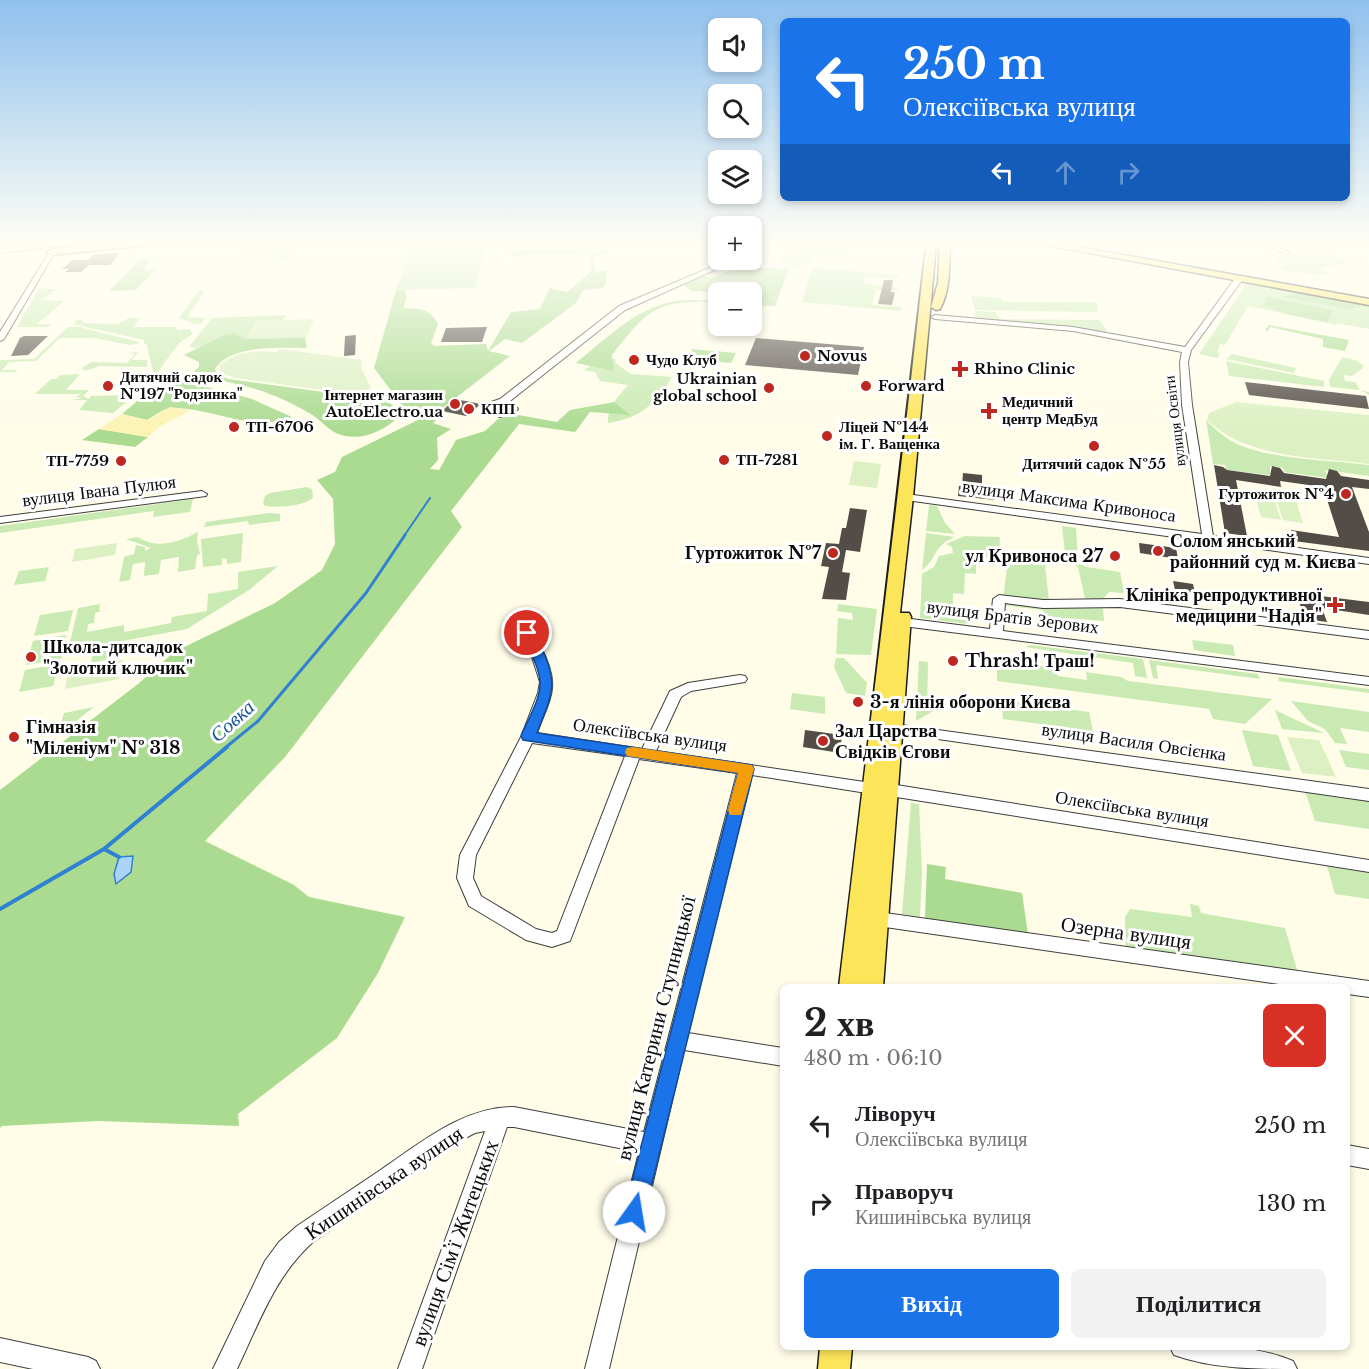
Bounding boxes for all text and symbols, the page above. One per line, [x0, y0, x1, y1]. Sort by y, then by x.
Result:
map controls [708, 18, 762, 336]
button: sound [708, 18, 762, 72]
text: 250 m [903, 38, 1045, 90]
icon: left [804, 42, 882, 120]
button: search [708, 84, 762, 138]
text: Олексіївська вулиця [903, 90, 1136, 123]
button: layers [708, 150, 762, 204]
icon: left [986, 156, 1019, 189]
icon: ahead [1049, 156, 1082, 189]
icon: right [1112, 156, 1145, 189]
button: + [708, 216, 762, 270]
button: − [708, 282, 762, 336]
place label: Novus [817, 346, 867, 365]
marker: Novus [798, 349, 812, 363]
place label: Чудо Клуб [646, 350, 717, 369]
marker: Чудо Клуб [627, 353, 641, 367]
place label: Rhino Clinic [974, 359, 1076, 378]
marker: Rhino Clinic [951, 360, 969, 378]
place label: Дитячий садок №197 "Родзинка" [120, 367, 243, 403]
place label: Ukrainian global school [653, 369, 758, 405]
street label: вулиця Освіти [1159, 375, 1190, 468]
place label: Forward [878, 376, 945, 395]
marker: Дитячий садок №197 "Родзинка" [101, 379, 115, 393]
marker: Forward [859, 379, 873, 393]
marker: Ukrainian global school [762, 381, 776, 395]
place label: Інтернет магазин AutoElectro.ua [324, 385, 443, 421]
place label: Медичний центр МедБуд [1002, 392, 1098, 428]
marker: Інтернет магазин AutoElectro.ua [448, 397, 462, 411]
place label: КПП [481, 399, 516, 418]
marker: КПП [462, 402, 476, 416]
marker: Медичний центр МедБуд [980, 402, 998, 420]
place label: ТП-6706 [246, 417, 314, 436]
place label: Ліцей №144 ім. Г. Ващенка [839, 417, 941, 453]
marker: ТП-6706 [227, 420, 241, 434]
marker: Ліцей №144 ім. Г. Ващенка [820, 429, 834, 443]
marker: Дитячий садок №55 [1087, 439, 1101, 453]
place label: ТП-7281 [736, 450, 798, 469]
place label: ТП-7759 [46, 451, 109, 470]
marker: ТП-7281 [717, 453, 731, 467]
marker: ТП-7759 [114, 454, 128, 468]
place label: Дитячий садок №55 [1022, 454, 1166, 473]
street label: вулиця Івана Пулюя [21, 471, 177, 511]
street label: вулиця Максима Кривоноса [961, 475, 1177, 527]
place label: Гуртожиток №4 [1218, 484, 1334, 503]
marker: Гуртожиток №4 [1339, 487, 1353, 501]
place label: Солом'янський районний суд м. Києва [1170, 530, 1356, 573]
place label: Гуртожиток №7 [685, 542, 822, 564]
marker: Солом'янський районний суд м. Києва [1151, 544, 1165, 558]
place label: ул Кривоноса 27 [965, 545, 1104, 567]
marker: Гуртожиток №7 [826, 546, 840, 560]
marker: ул Кривоноса 27 [1108, 549, 1122, 563]
place label: Клініка репродуктивної медицини "Надія" [1126, 584, 1323, 627]
street label: вулиця Братів Зерових [926, 596, 1100, 638]
marker: Клініка репродуктивної медицини "Надія" [1326, 596, 1344, 614]
pin [501, 607, 552, 658]
icon: arrive [510, 616, 543, 649]
place label: Школа-дитсадок "Золотий ключик" [43, 636, 193, 679]
marker: Школа-дитсадок "Золотий ключик" [24, 650, 38, 664]
place label: Thrash! Траш! [965, 650, 1095, 672]
marker: Thrash! Траш! [946, 654, 960, 668]
place label: 3-я лінія оборони Києва [870, 691, 1070, 713]
water label: Совка [205, 695, 259, 747]
marker: 3-я лінія оборони Києва [851, 695, 865, 709]
street label: Олексіївська вулиця [572, 713, 728, 757]
place label: Гімназія "Міленіум" № 318 [26, 716, 180, 759]
street label: вулиця Василя Овсієнка [1040, 718, 1228, 766]
place label: Зал Царства Свідків Єгови [835, 720, 950, 763]
marker: Гімназія "Міленіум" № 318 [7, 730, 21, 744]
marker: Зал Царства Свідків Єгови [816, 734, 830, 748]
street label: Олексіївська вулиця [1054, 786, 1210, 832]
street label: вулиця Катерини Ступницької [611, 893, 702, 1163]
street label: Озерна вулиця [1059, 911, 1193, 955]
text: 2 хв [804, 1001, 874, 1046]
button: close [1263, 1004, 1326, 1067]
text: 480 m · 06:10 [804, 1046, 943, 1070]
text: Ліворуч [855, 1100, 936, 1127]
icon: left [804, 1109, 837, 1142]
text: 250 m [1254, 1112, 1326, 1139]
street label: Кишинівська вулиця [300, 1120, 468, 1246]
text: Олексіївська вулиця [855, 1127, 1027, 1151]
street label: вулиця Сімʼї Житецьких [406, 1136, 505, 1350]
text: Праворуч [855, 1178, 953, 1205]
position arrow [602, 1180, 666, 1244]
icon: right [804, 1187, 837, 1220]
text: 130 m [1257, 1190, 1326, 1217]
text: Кишинівська вулиця [855, 1205, 1031, 1229]
button: Вихід [804, 1269, 1059, 1338]
button: Поділитися [1071, 1269, 1326, 1338]

